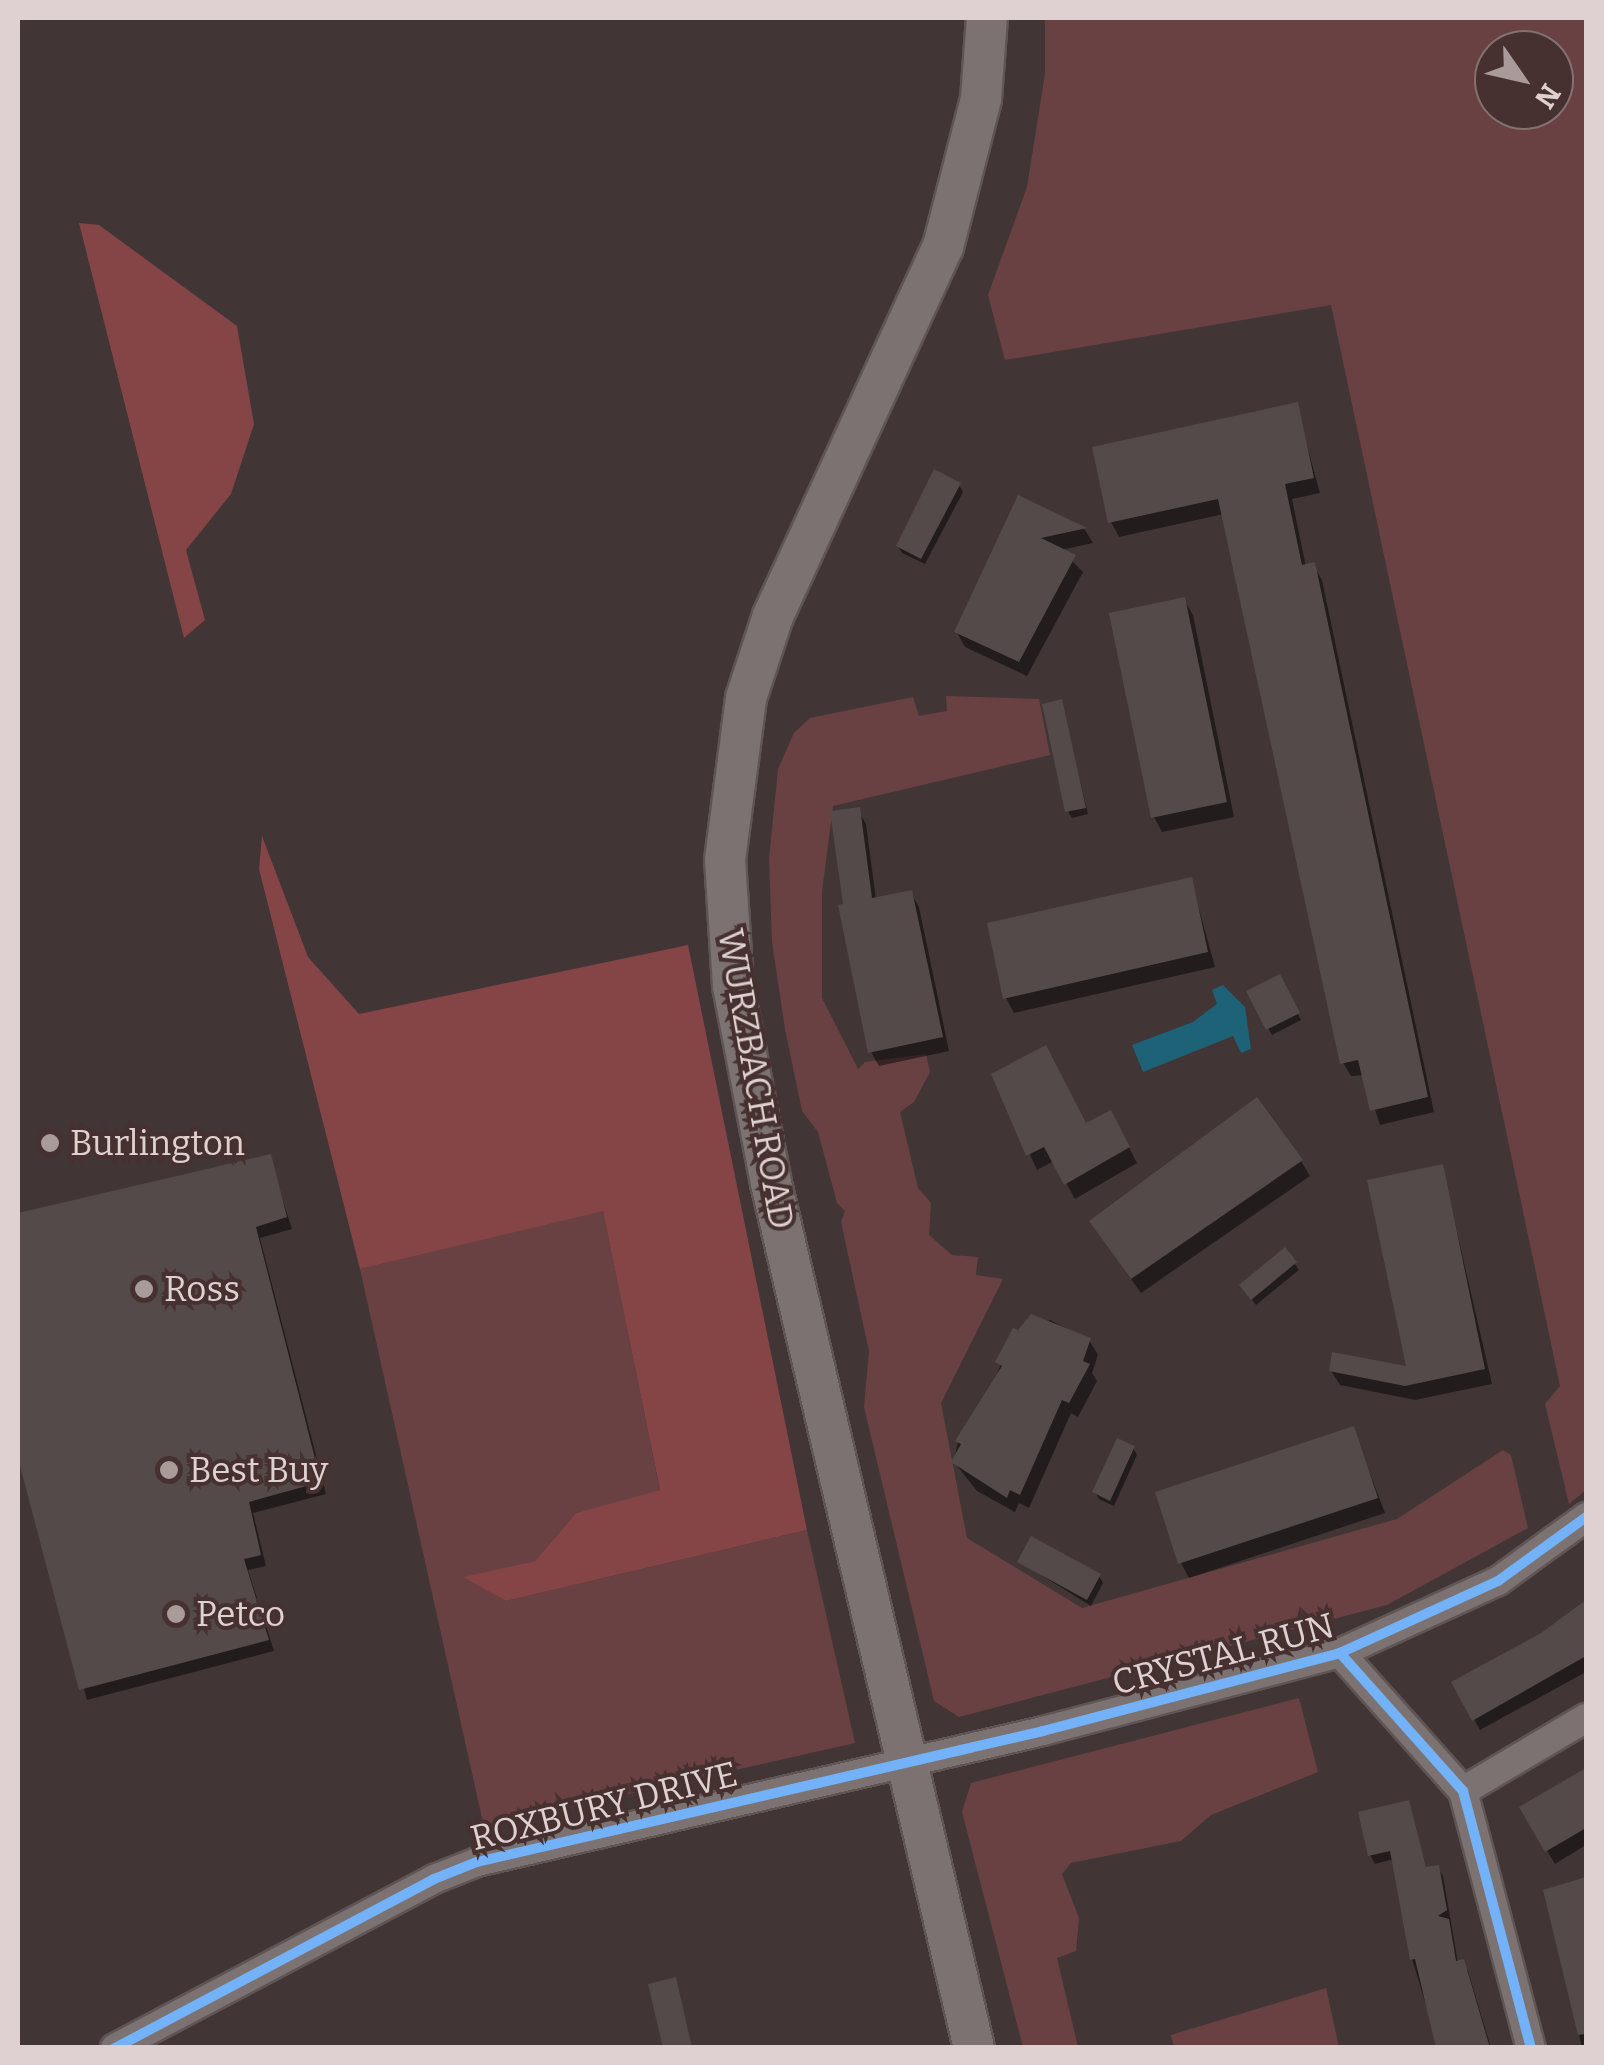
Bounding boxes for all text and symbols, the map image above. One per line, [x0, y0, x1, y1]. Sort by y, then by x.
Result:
north arrow [1474, 30, 1574, 130]
text: N [1528, 78, 1567, 114]
street label: WURZBACH ROAD [709, 926, 803, 1232]
place label: Burlington [70, 1122, 245, 1164]
marker: Burlington [39, 1132, 61, 1154]
place label: Ross [164, 1268, 240, 1310]
marker: Ross [133, 1278, 155, 1300]
place label: Best Buy [189, 1449, 328, 1491]
marker: Best Buy [158, 1459, 180, 1481]
place label: Petco [196, 1593, 285, 1635]
marker: Petco [165, 1603, 187, 1625]
street label: CRYSTAL RUN [1107, 1604, 1339, 1704]
street label: ROXBURY DRIVE [466, 1753, 742, 1859]

